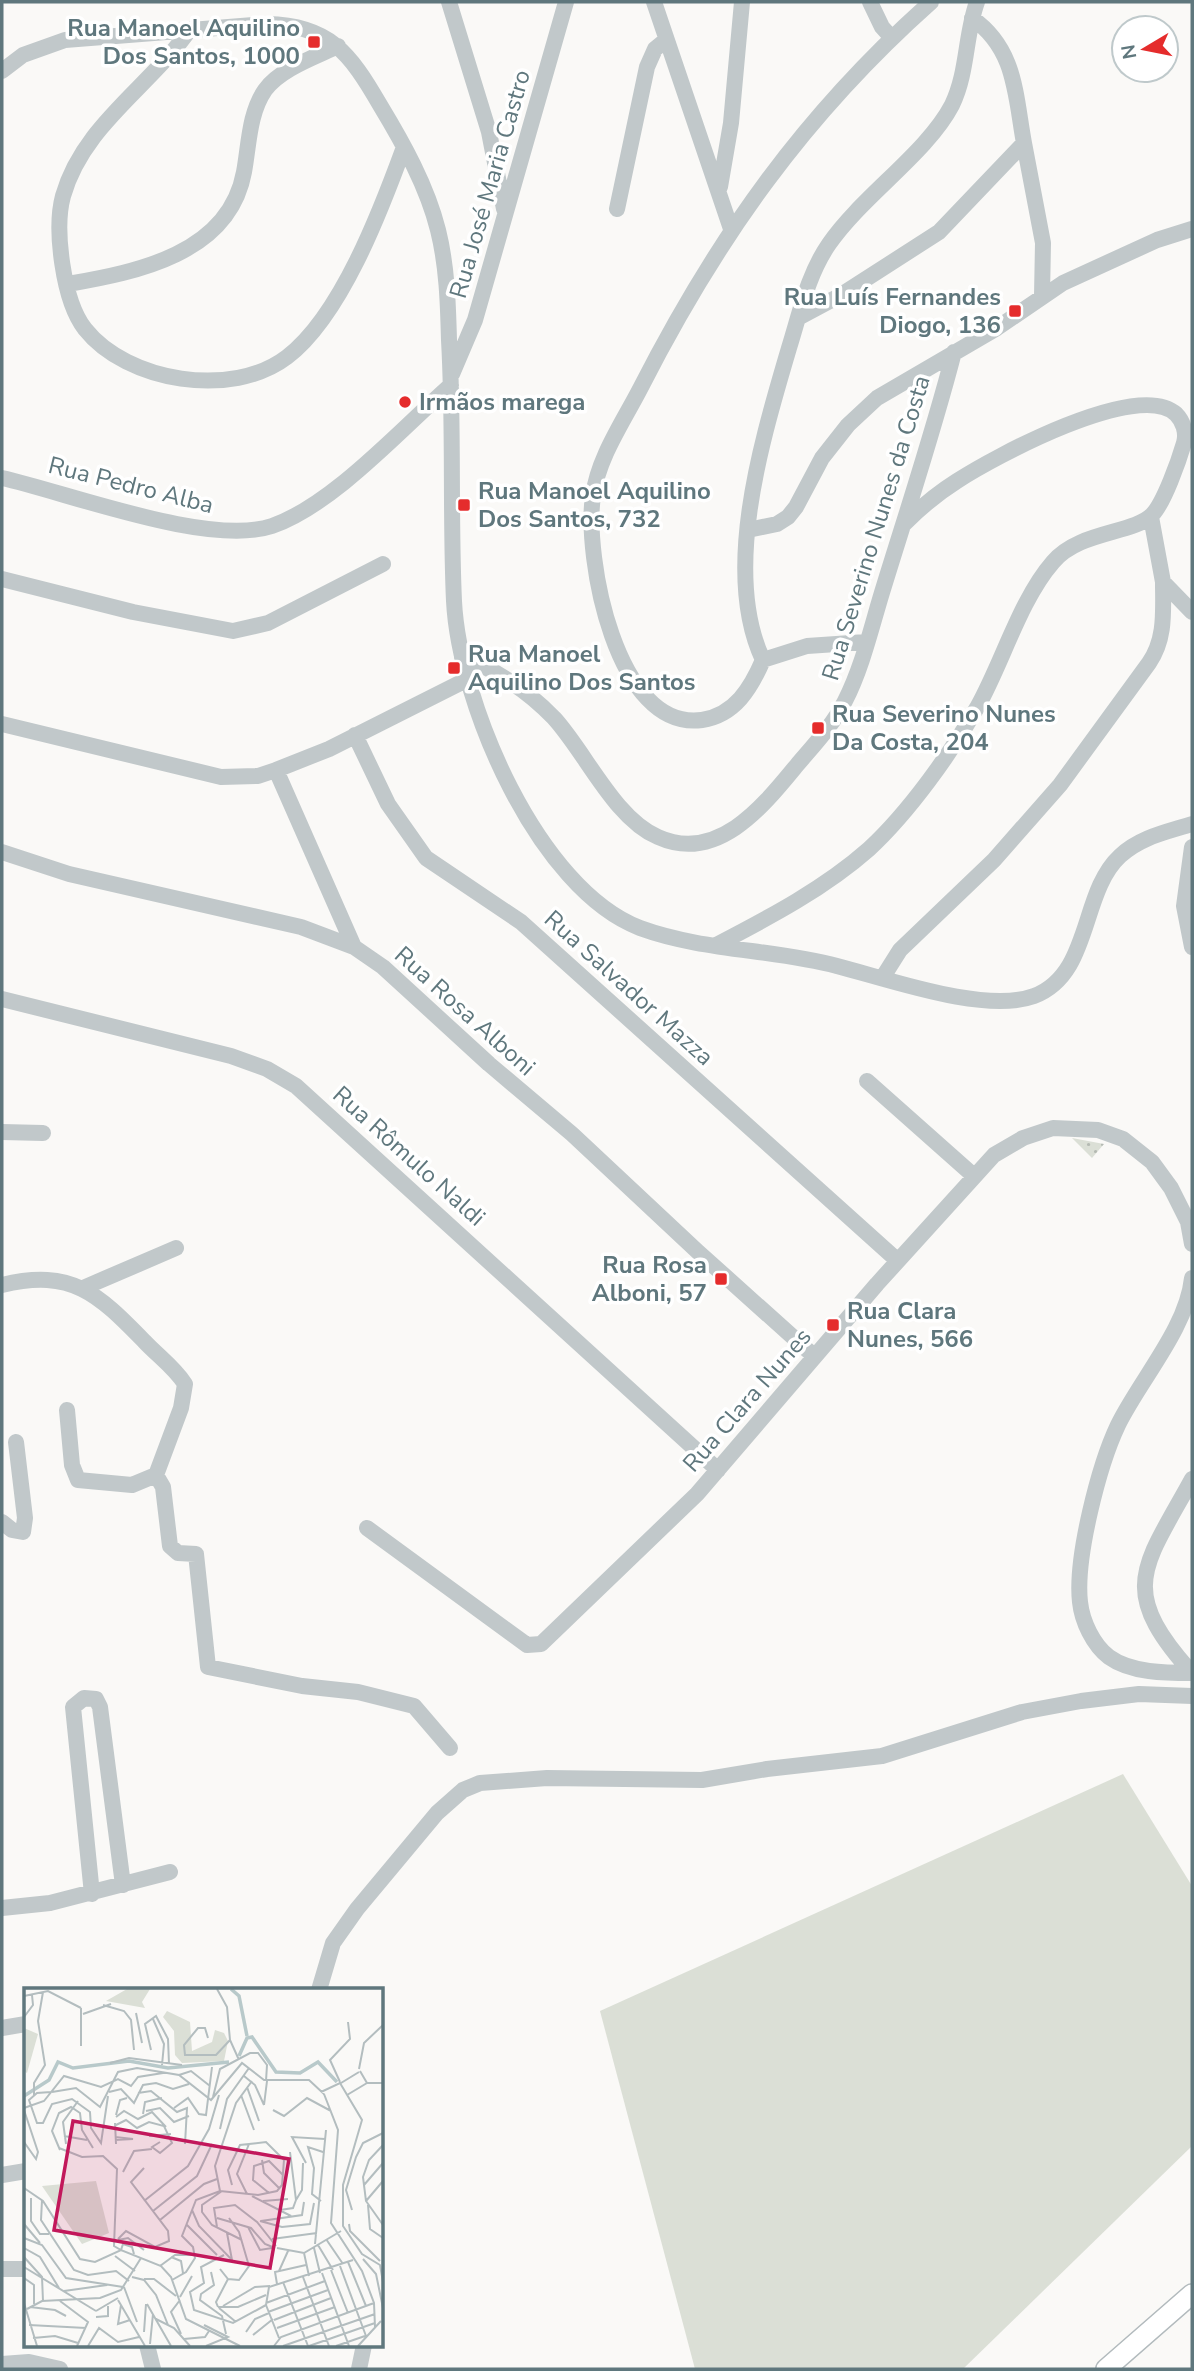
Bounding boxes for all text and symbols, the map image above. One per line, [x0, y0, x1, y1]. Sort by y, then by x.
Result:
place label: Rua Manoel Aquilino Dos Santos, 1000 [67, 12, 300, 72]
north arrow [1110, 14, 1180, 84]
marker: Rua Manoel Aquilino Dos Santos, 1000 [306, 34, 322, 50]
text: N [1115, 43, 1143, 61]
street label: Rua José Maria Castro [442, 66, 538, 302]
place label: Rua Luís Fernandes Diogo, 136 [784, 281, 1001, 341]
marker: Rua Luís Fernandes Diogo, 136 [1007, 303, 1023, 319]
street label: Rua Severino Nunes da Costa [814, 372, 938, 684]
place label: Irmãos marega [419, 386, 585, 418]
marker: Irmãos marega [397, 394, 413, 410]
street label: Rua Pedro Alba [45, 449, 217, 521]
place label: Rua Manoel Aquilino Dos Santos, 732 [478, 475, 711, 535]
marker: Rua Manoel Aquilino Dos Santos, 732 [456, 497, 472, 513]
place label: Rua Manoel Aquilino Dos Santos [468, 638, 696, 698]
marker: Rua Manoel Aquilino Dos Santos [446, 660, 462, 676]
place label: Rua Severino Nunes Da Costa, 204 [832, 698, 1056, 758]
marker: Rua Severino Nunes Da Costa, 204 [810, 720, 826, 736]
street label: Rua Salvador Mazza [537, 903, 721, 1073]
street label: Rua Rosa Alboni [388, 939, 542, 1083]
street label: Rua Rômulo Naldi [326, 1079, 492, 1233]
place label: Rua Rosa Alboni, 57 [592, 1249, 707, 1309]
marker: Rua Rosa Alboni, 57 [713, 1271, 729, 1287]
place label: Rua Clara Nunes, 566 [847, 1295, 973, 1355]
marker: Rua Clara Nunes, 566 [825, 1317, 841, 1333]
street label: Rua Clara Nunes [676, 1321, 818, 1479]
inset map [24, 1988, 383, 2346]

